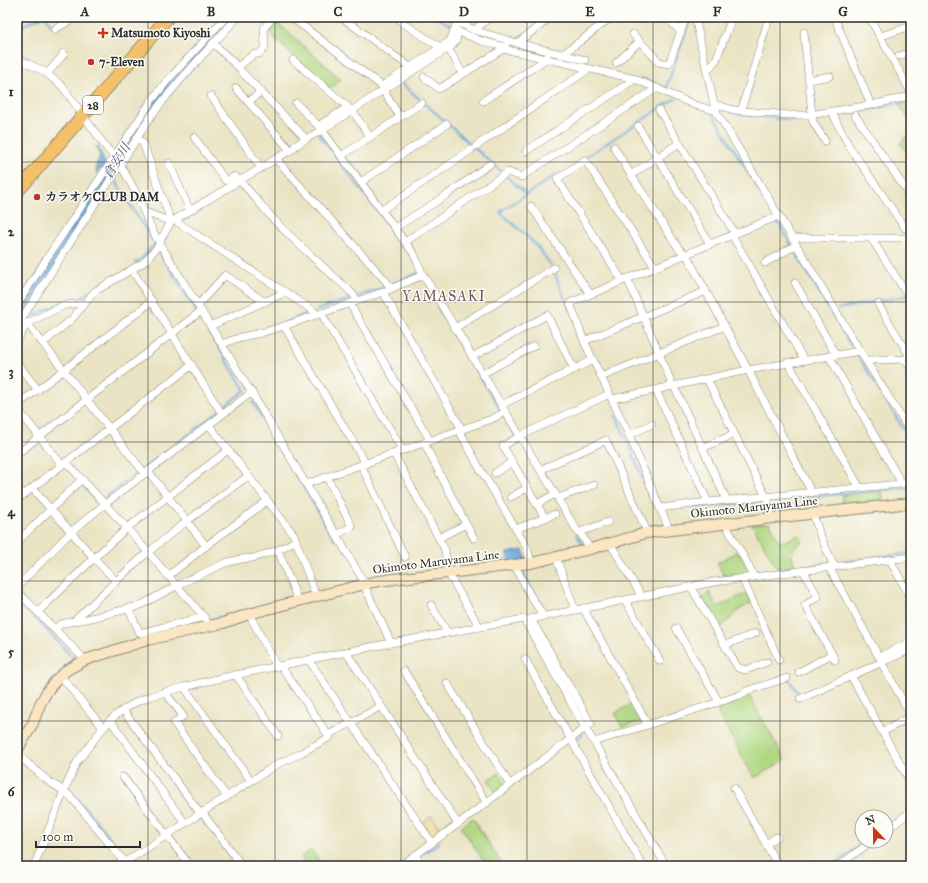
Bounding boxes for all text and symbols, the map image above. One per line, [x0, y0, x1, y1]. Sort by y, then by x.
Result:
text: A [80, 4, 90, 20]
text: B [207, 4, 216, 20]
text: C [334, 4, 343, 20]
text: D [459, 4, 469, 20]
text: E [585, 4, 595, 20]
text: F [713, 4, 722, 20]
text: G [838, 4, 848, 20]
place label: Matsumoto Kiyoshi [111, 26, 211, 41]
marker: Matsumoto Kiyoshi [98, 28, 108, 38]
place label: 7-Eleven [99, 55, 145, 69]
marker: 7-Eleven [86, 57, 96, 67]
text: 1 [8, 84, 14, 100]
road number: 28 [83, 96, 103, 114]
water label: 倉安川 [100, 139, 135, 182]
place label: カラオケCLUB DAM [45, 190, 160, 204]
marker: カラオケCLUB DAM [32, 192, 42, 202]
text: 2 [8, 224, 15, 240]
district label: YAMASAKI [402, 288, 486, 305]
text: 3 [8, 364, 14, 380]
street label: Okimoto Maruyama Line [690, 493, 818, 521]
text: 4 [7, 504, 15, 520]
street label: Okimoto Maruyama Line [372, 547, 500, 577]
text: 5 [8, 644, 15, 660]
text: 6 [8, 784, 16, 800]
north arrow [854, 809, 894, 849]
text: N [864, 812, 878, 828]
scale bar [36, 823, 140, 849]
text: 100 m [42, 830, 73, 844]

